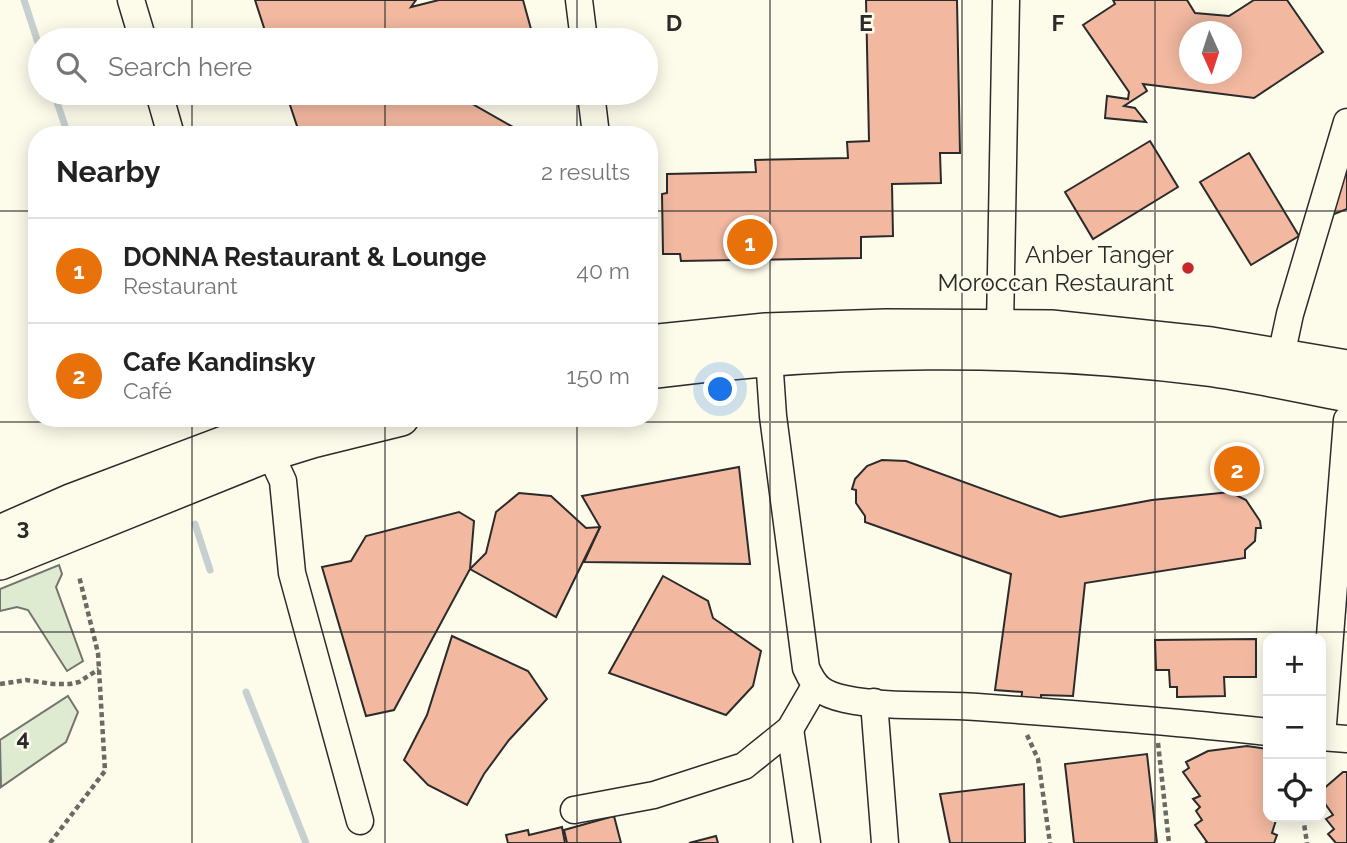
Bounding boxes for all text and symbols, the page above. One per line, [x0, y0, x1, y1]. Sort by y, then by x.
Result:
text: D [666, 9, 682, 36]
text: E [859, 9, 873, 36]
text: F [1051, 9, 1065, 36]
north arrow [1179, 21, 1242, 84]
search box [28, 28, 658, 105]
icon: search [52, 48, 90, 86]
text: Search here [108, 52, 252, 82]
text: Nearby [56, 154, 160, 189]
text: 2 results [541, 158, 630, 185]
pin: 1 [727, 216, 773, 268]
place label: Anber Tanger Moroccan Restaurant [937, 240, 1175, 297]
text: DONNA Restaurant & Lounge [123, 242, 486, 272]
text: 1 [73, 257, 85, 284]
text: 40 m [576, 257, 630, 284]
marker: Anber Tanger Moroccan Restaurant [1180, 260, 1196, 276]
text: Restaurant [123, 272, 238, 299]
text: Cafe Kandinsky [123, 347, 316, 377]
text: 2 [73, 362, 85, 389]
text: 150 m [567, 362, 630, 389]
your location [703, 372, 737, 406]
text: Café [123, 377, 172, 404]
pin: 2 [1214, 443, 1260, 495]
text: 3 [17, 513, 29, 540]
map controls [1263, 633, 1326, 822]
button: + [1263, 633, 1326, 696]
button: − [1263, 696, 1326, 759]
text: 4 [16, 724, 30, 751]
button: locate [1263, 759, 1326, 822]

